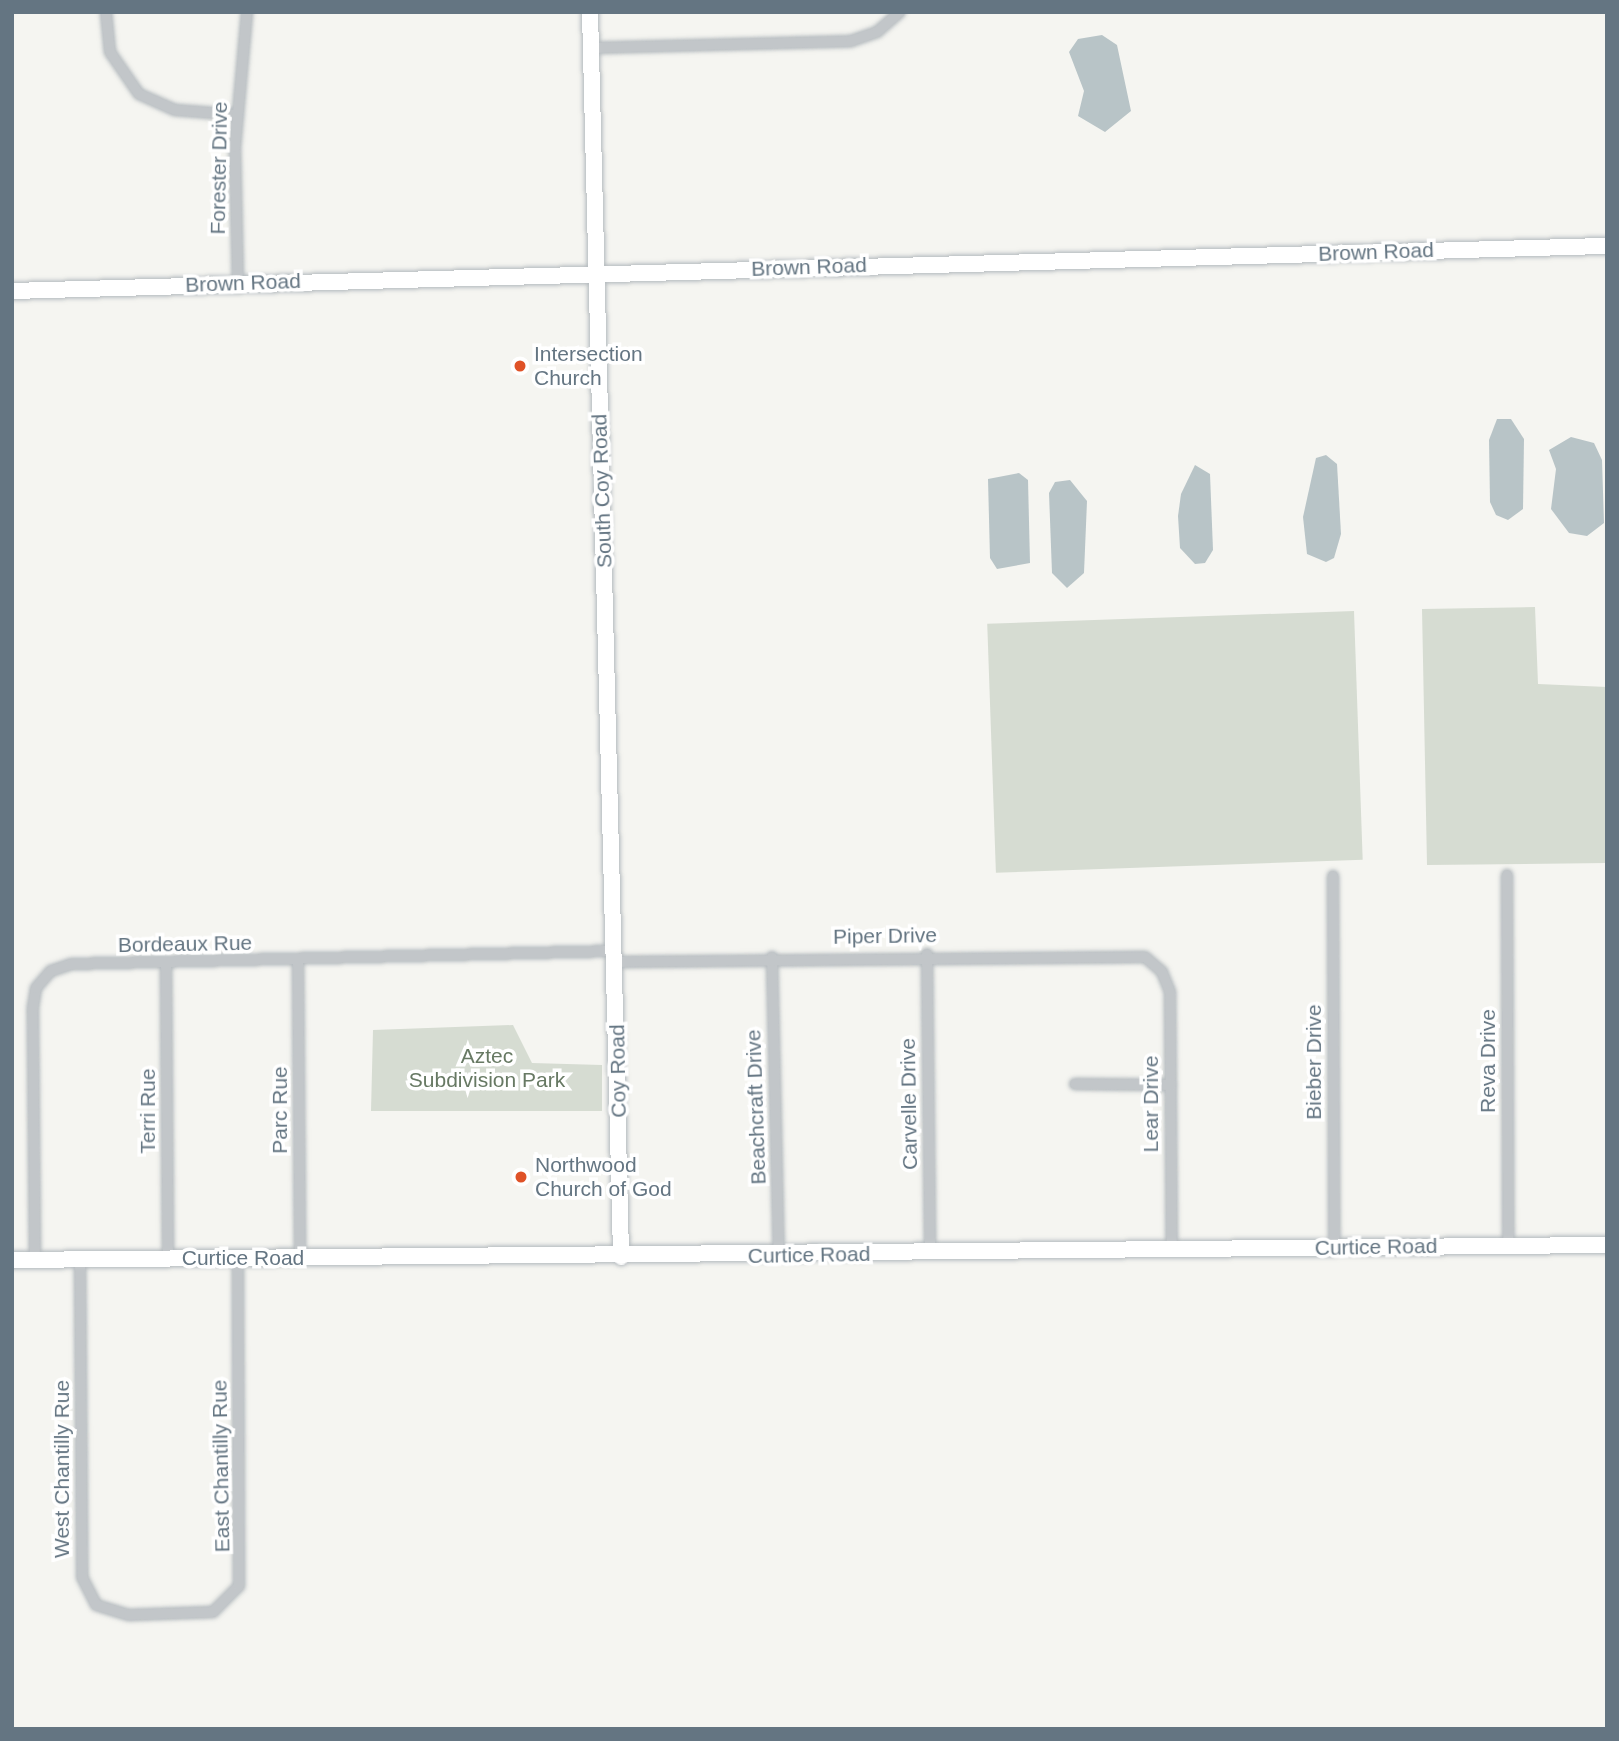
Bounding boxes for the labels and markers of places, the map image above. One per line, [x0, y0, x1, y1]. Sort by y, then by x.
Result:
place label: Intersection Church [534, 341, 643, 391]
marker: Intersection Church [512, 358, 528, 374]
place label: Northwood Church of God [535, 1152, 672, 1202]
marker: Northwood Church of God [513, 1169, 529, 1185]

